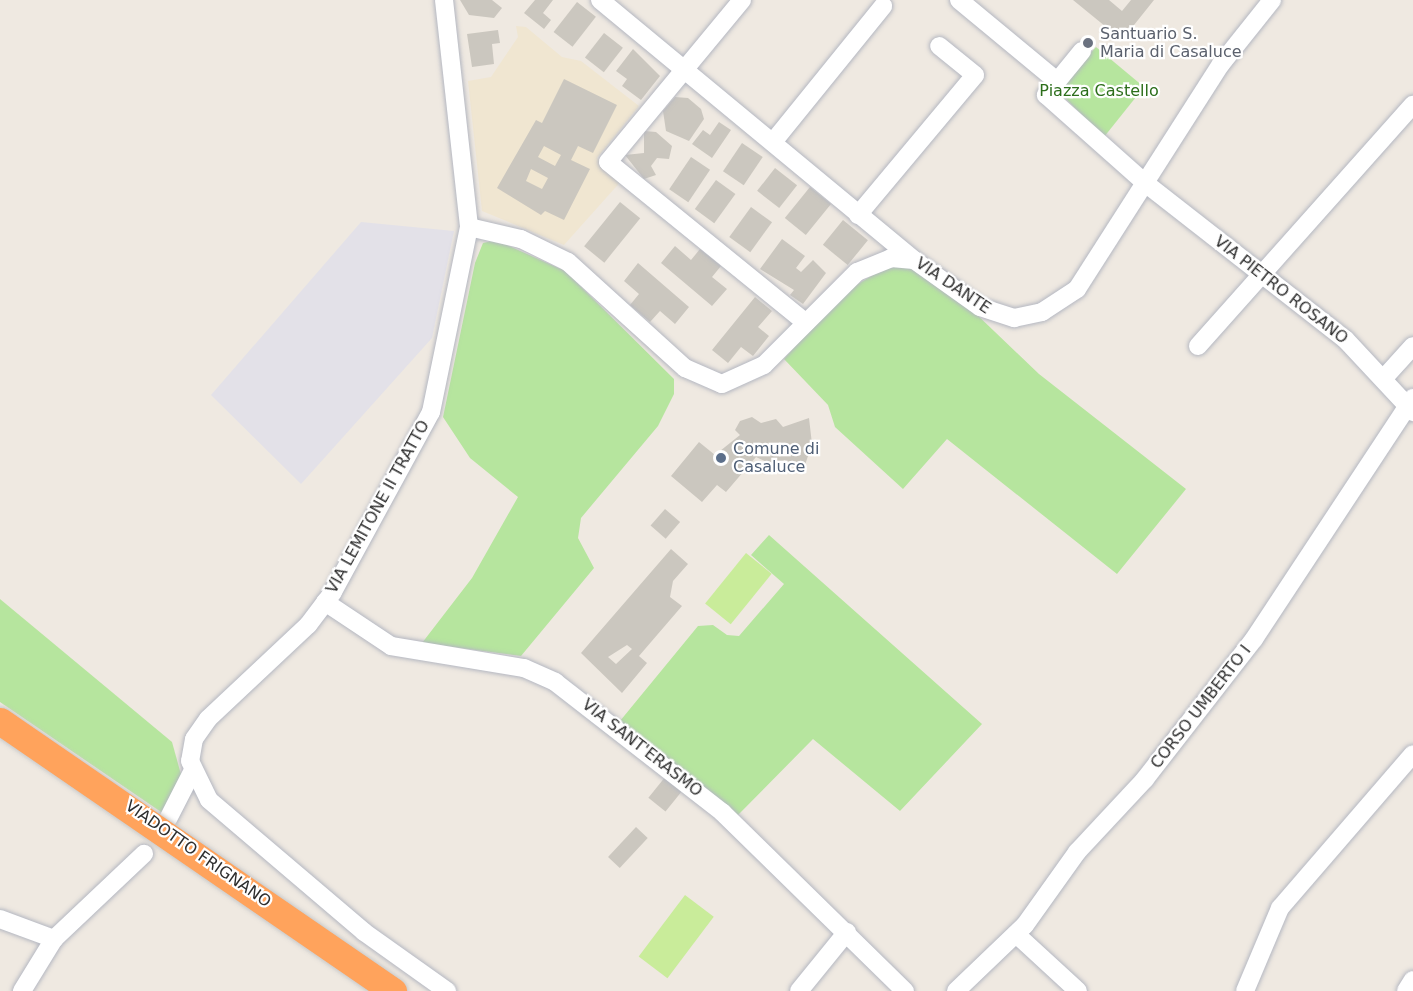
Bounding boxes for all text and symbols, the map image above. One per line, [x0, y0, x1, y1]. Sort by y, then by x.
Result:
place label: Santuario S. Maria di Casaluce [1100, 24, 1242, 62]
marker: Santuario S. Maria di Casaluce [1081, 36, 1095, 50]
park label: Piazza Castello [1039, 81, 1159, 101]
street label: VIA PIETRO ROSANO [1210, 232, 1352, 348]
street label: VIA DANTE [912, 254, 994, 318]
street label: VIA LEMITONE II TRATTO [322, 417, 434, 597]
place label: Comune di Casaluce [733, 439, 819, 477]
marker: Comune di Casaluce [714, 451, 728, 465]
street label: CORSO UMBERTO I [1147, 641, 1255, 773]
street label: VIA SANT'ERASMO [578, 695, 706, 801]
street label: VIADOTTO FRIGNANO [121, 796, 275, 912]

